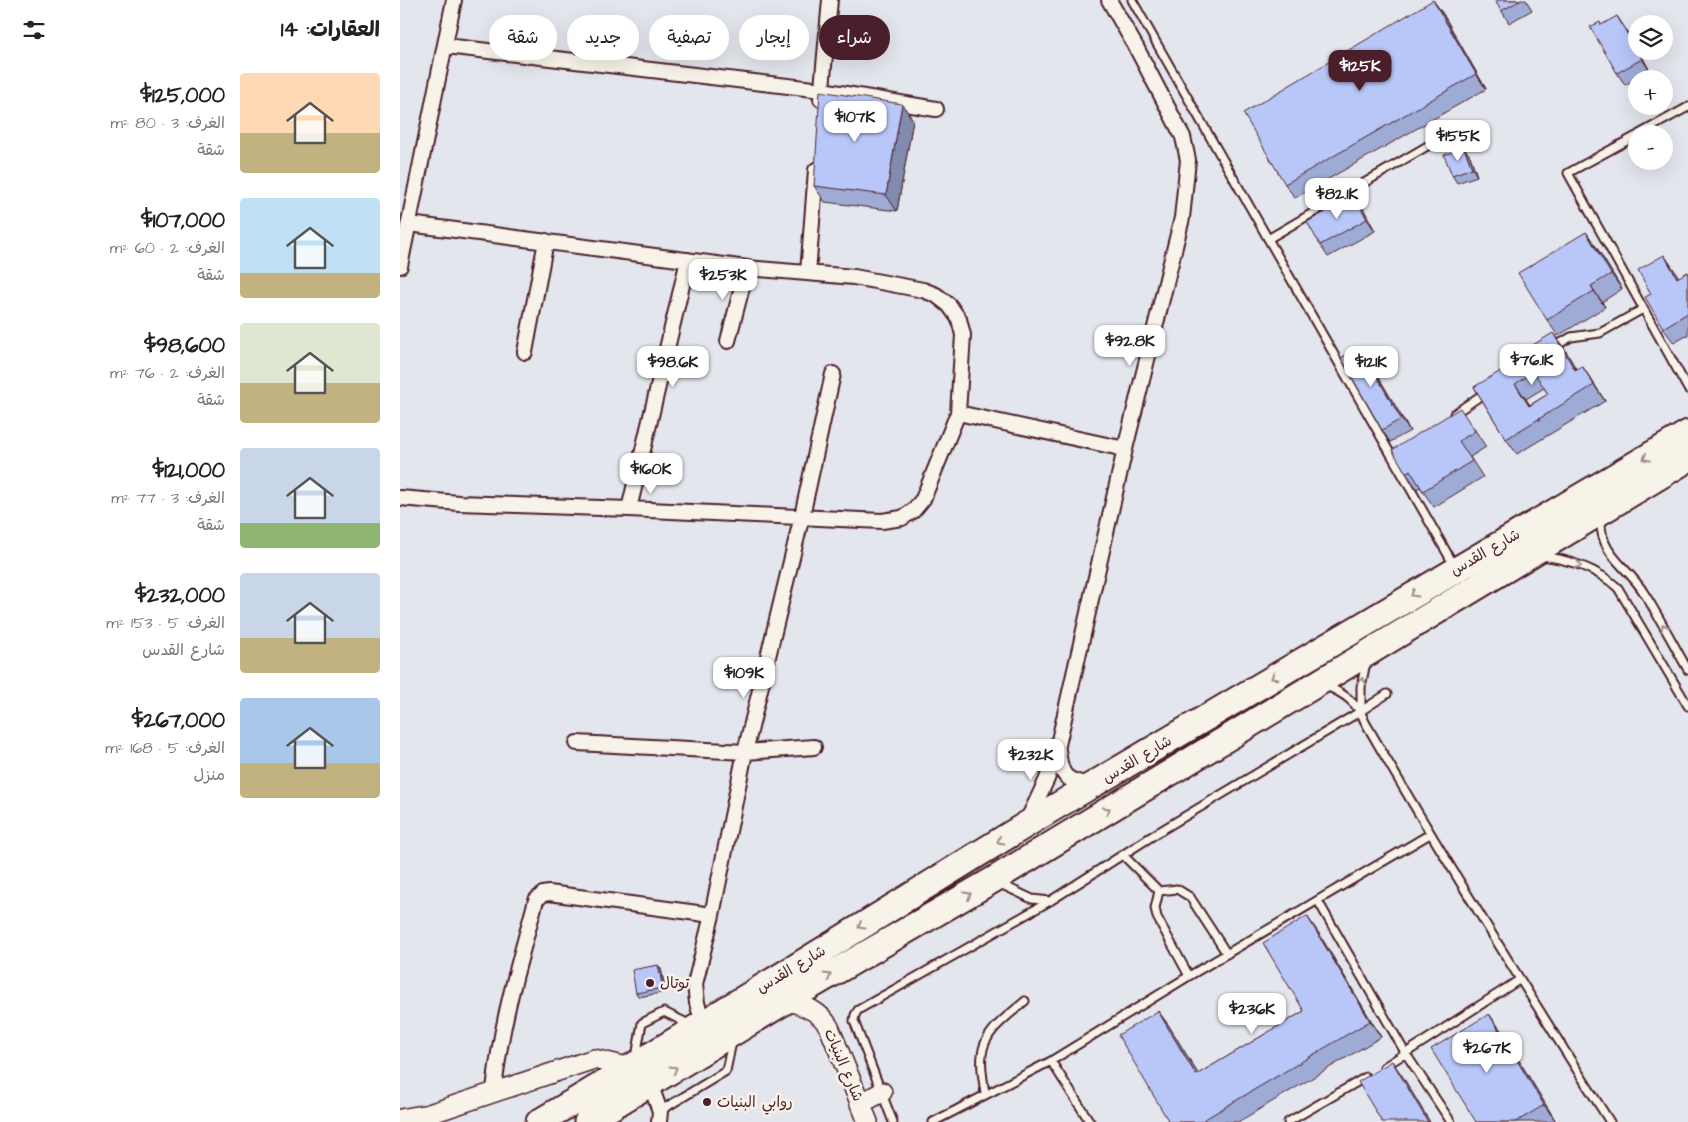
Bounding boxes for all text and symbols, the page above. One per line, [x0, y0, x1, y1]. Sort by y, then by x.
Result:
text: العقارات: 14 [281, 15, 380, 44]
chip: شقة [489, 15, 557, 60]
chip: جديد [567, 15, 639, 60]
chip: تصفية [649, 15, 729, 60]
chip: إيجار [739, 15, 809, 60]
chip: شراء [819, 15, 890, 60]
map controls [1628, 15, 1673, 170]
button: layers [1628, 15, 1673, 60]
icon: filters [20, 16, 48, 44]
pin: $125K [1325, 49, 1395, 92]
text: $125K [1339, 55, 1381, 77]
button: + [1628, 70, 1673, 115]
text: $125,000 [140, 81, 225, 110]
icon: home [280, 93, 340, 153]
pin: $107K [820, 100, 890, 143]
text: $107K [835, 106, 875, 128]
text: الغرف: 3 · 80 m² [110, 112, 225, 134]
pin: $155K [1423, 120, 1493, 162]
text: $155K [1436, 125, 1480, 147]
button: − [1628, 125, 1673, 170]
text: شقة [197, 139, 225, 161]
pin: $82.1K [1296, 178, 1378, 220]
text: $82.1K [1316, 183, 1358, 205]
text: $107,000 [141, 206, 225, 235]
icon: home [280, 218, 340, 278]
text: الغرف: 2 · 60 m² [110, 237, 225, 259]
pin: $253K [688, 258, 758, 301]
text: شقة [197, 264, 225, 286]
text: $253K [699, 264, 747, 286]
pin: $92.8K [1089, 324, 1171, 367]
text: $92.8K [1105, 330, 1155, 352]
text: $98,600 [144, 331, 225, 360]
icon: home [280, 343, 340, 403]
pin: $76.1K [1491, 344, 1573, 386]
pin: $98.6K [632, 346, 714, 388]
pin: $121K [1336, 346, 1406, 388]
text: $76.1K [1511, 349, 1553, 371]
text: $98.6K [648, 351, 698, 373]
text: $121K [1355, 351, 1387, 373]
text: الغرف: 2 · 76 m² [110, 362, 225, 384]
text: شقة [197, 389, 225, 411]
pin: $160K [616, 452, 686, 495]
one-way arrow [1642, 452, 1651, 462]
text: $121,000 [152, 456, 225, 485]
text: $160K [631, 458, 671, 480]
icon: home [280, 468, 340, 528]
text: الغرف: 3 · 77 m² [111, 487, 225, 509]
text: شقة [197, 514, 225, 536]
street label: شارع القدس [1446, 524, 1524, 581]
one-way arrow [1573, 559, 1582, 569]
text: $232,000 [135, 581, 225, 610]
one-way arrow [1410, 587, 1419, 597]
icon: home [280, 593, 340, 653]
text: الغرف: 5 · 153 m² [106, 612, 225, 634]
one-way arrow [1660, 624, 1670, 633]
text: شارع القدس [142, 639, 225, 661]
pin: $109K [709, 656, 779, 699]
text: $109K [724, 662, 764, 684]
one-way arrow [1271, 670, 1280, 680]
one-way arrow [1356, 677, 1367, 685]
text: $267,000 [132, 706, 225, 735]
icon: home [280, 718, 340, 778]
street label: شارع القدس [1099, 730, 1176, 788]
text: الغرف: 5 · 168 m² [105, 737, 225, 759]
pin: $232K [996, 738, 1066, 781]
text: $232K [1008, 744, 1054, 766]
text: منزل [193, 764, 225, 786]
one-way arrow [1102, 807, 1111, 817]
one-way arrow [996, 835, 1005, 845]
one-way arrow [963, 891, 972, 901]
one-way arrow [858, 920, 867, 930]
street label: شارع القدس [753, 940, 830, 998]
place label: توتال [660, 973, 690, 994]
one-way arrow [823, 973, 832, 983]
marker: توتال [644, 977, 656, 989]
pin: $236K [1217, 992, 1287, 1035]
text: $236K [1229, 998, 1275, 1020]
street label: شارع البنيات [819, 1026, 868, 1105]
pin: $267K [1452, 1032, 1522, 1074]
text: $267K [1463, 1037, 1511, 1059]
one-way arrow [668, 1066, 677, 1076]
place label: روابي البنيات [717, 1092, 793, 1115]
marker: روابي البنيات [701, 1096, 713, 1108]

